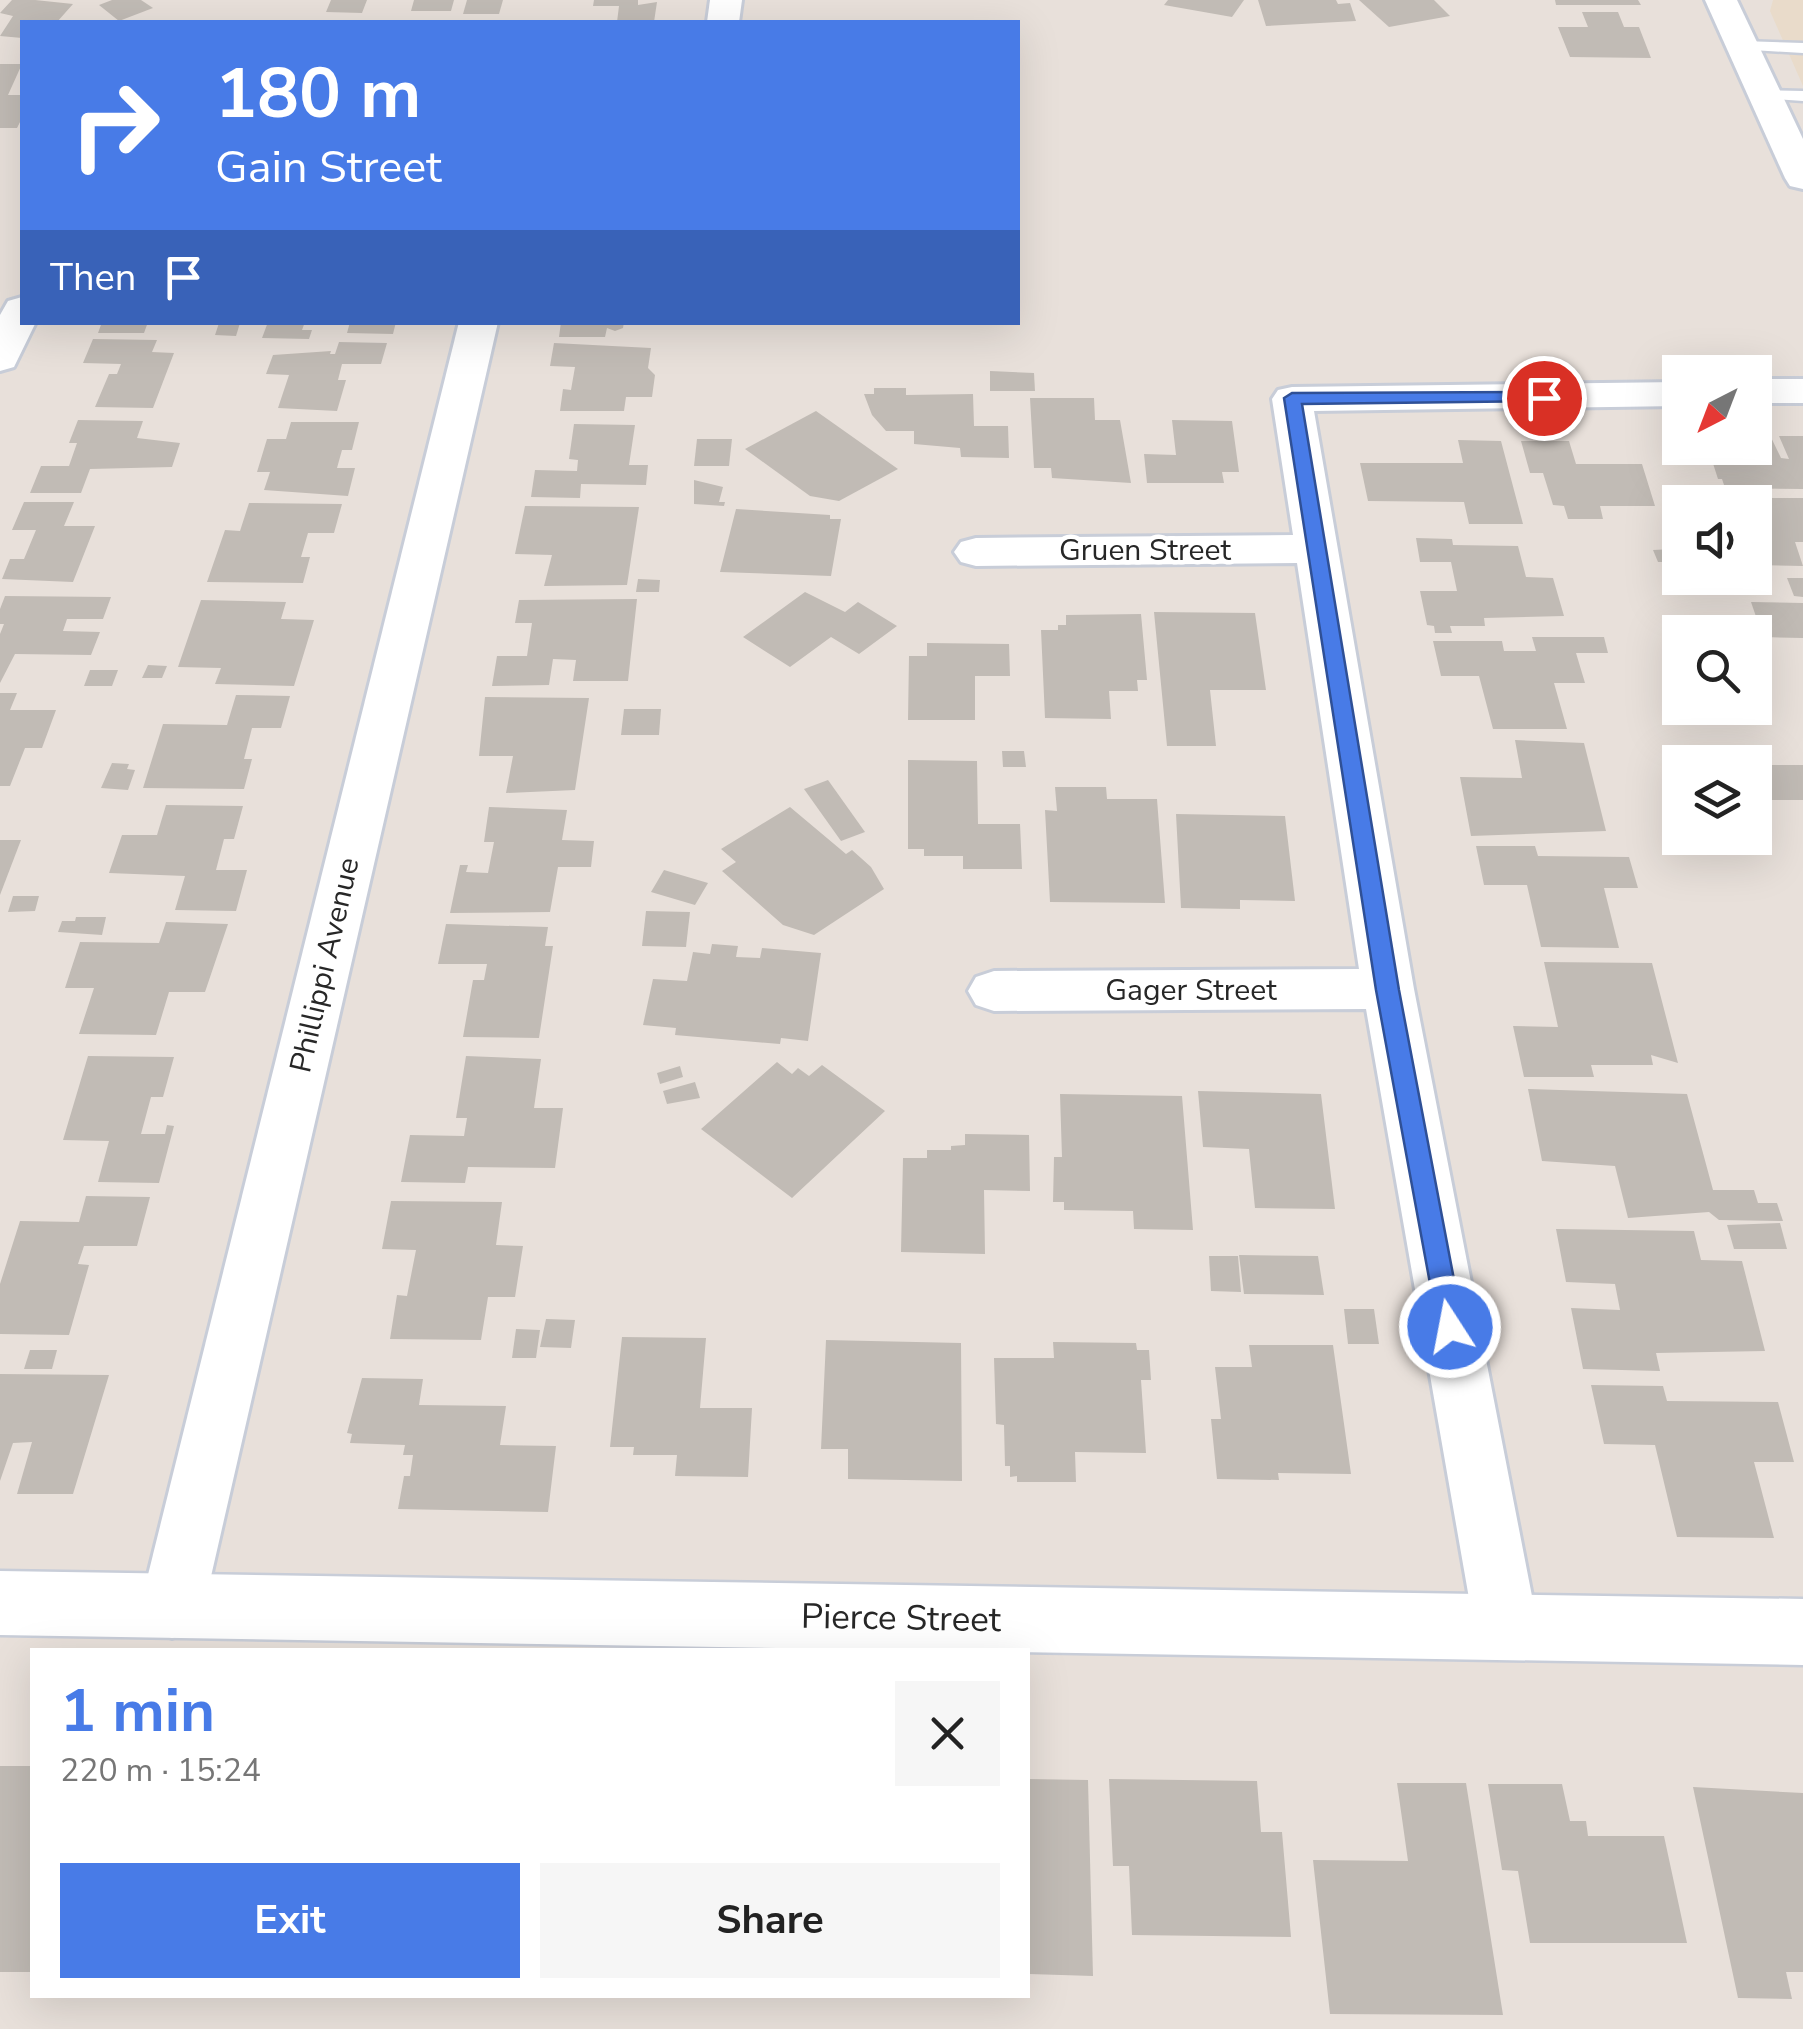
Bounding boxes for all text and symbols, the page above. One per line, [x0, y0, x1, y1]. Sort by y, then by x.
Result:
text: 180 m [215, 46, 421, 142]
icon: right [50, 60, 180, 190]
text: Gain Street [215, 137, 442, 198]
icon: arrive [156, 250, 211, 305]
text: Then [50, 252, 136, 303]
north arrow [1662, 355, 1772, 465]
map controls [1662, 355, 1772, 855]
pin [1502, 356, 1587, 441]
icon: arrive [1517, 371, 1572, 426]
button: sound [1662, 485, 1772, 595]
street label: Gruen Street [1059, 530, 1231, 571]
button: search [1662, 615, 1772, 725]
button: layers [1662, 745, 1772, 855]
street label: Phillippi Avenue [280, 853, 370, 1077]
street label: Gager Street [1105, 970, 1277, 1011]
position arrow [1398, 1275, 1502, 1379]
street label: Pierce Street [801, 1593, 1002, 1643]
text: 1 min [60, 1670, 215, 1752]
button: close [895, 1681, 1000, 1786]
text: 220 m · 15:24 [60, 1749, 261, 1792]
button: Exit [60, 1863, 520, 1978]
button: Share [540, 1863, 1000, 1978]

